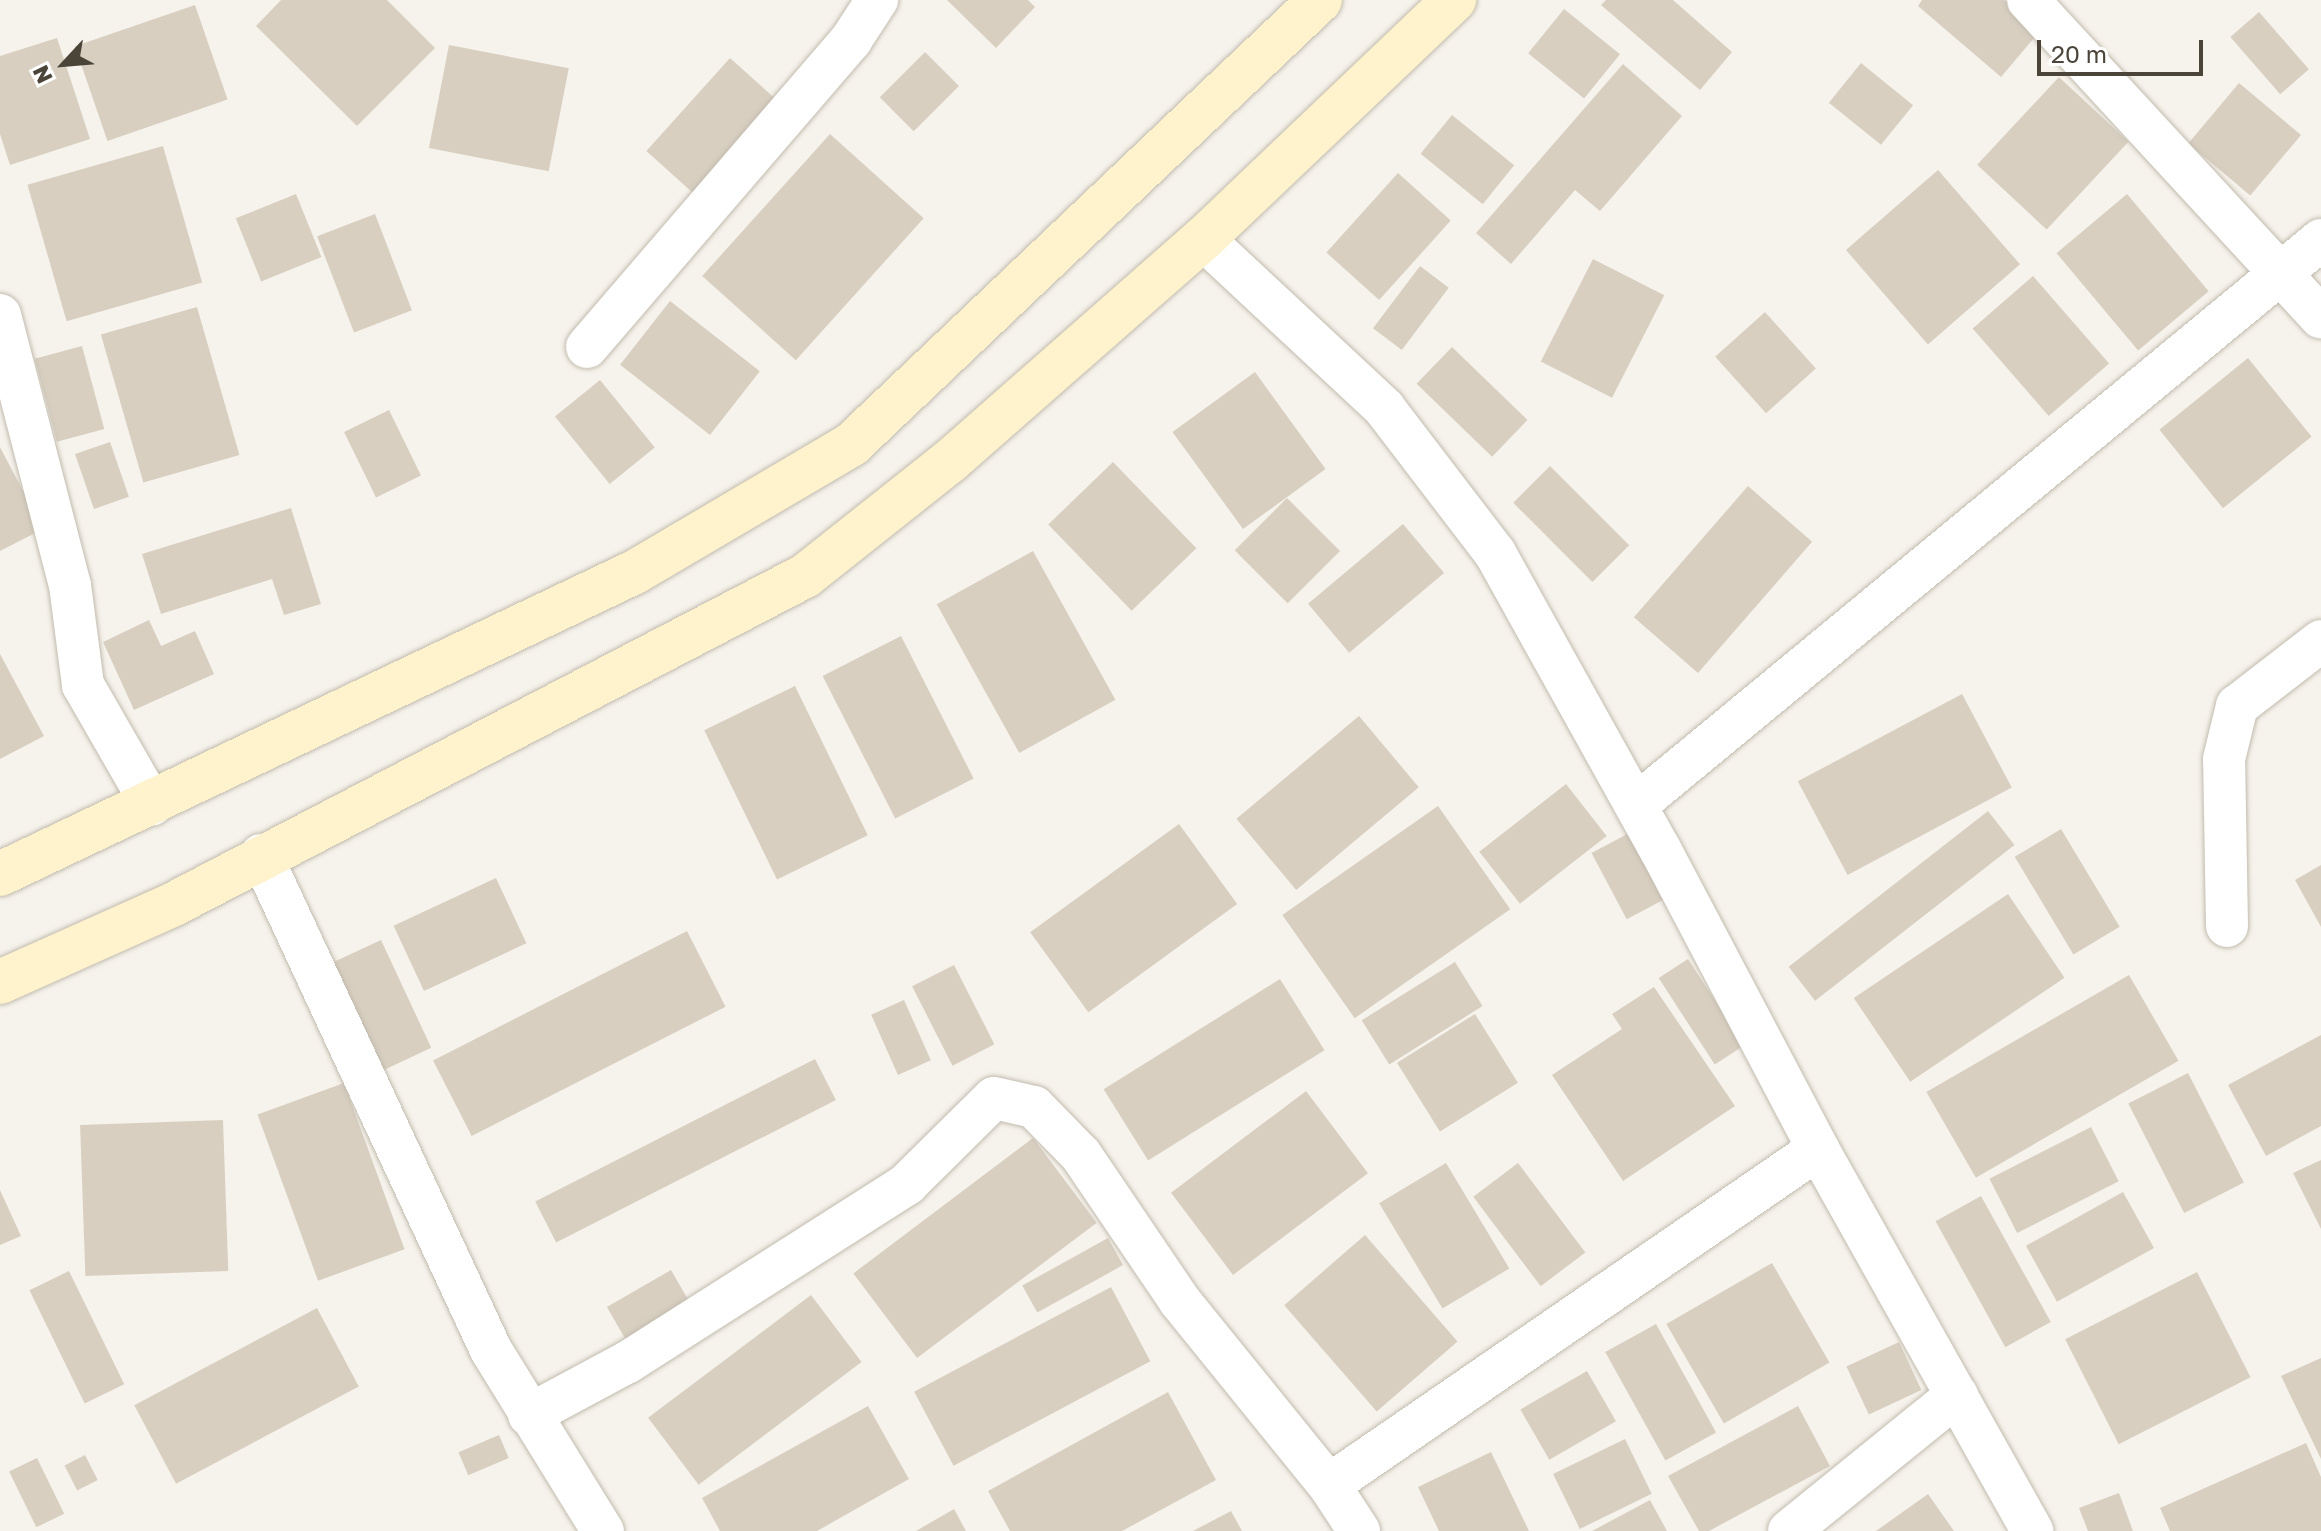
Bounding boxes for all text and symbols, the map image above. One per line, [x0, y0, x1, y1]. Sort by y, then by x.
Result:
north arrow [24, 24, 104, 104]
scale bar [2041, 24, 2207, 74]
text: 20 m [2051, 39, 2107, 68]
text: N [26, 61, 58, 88]

